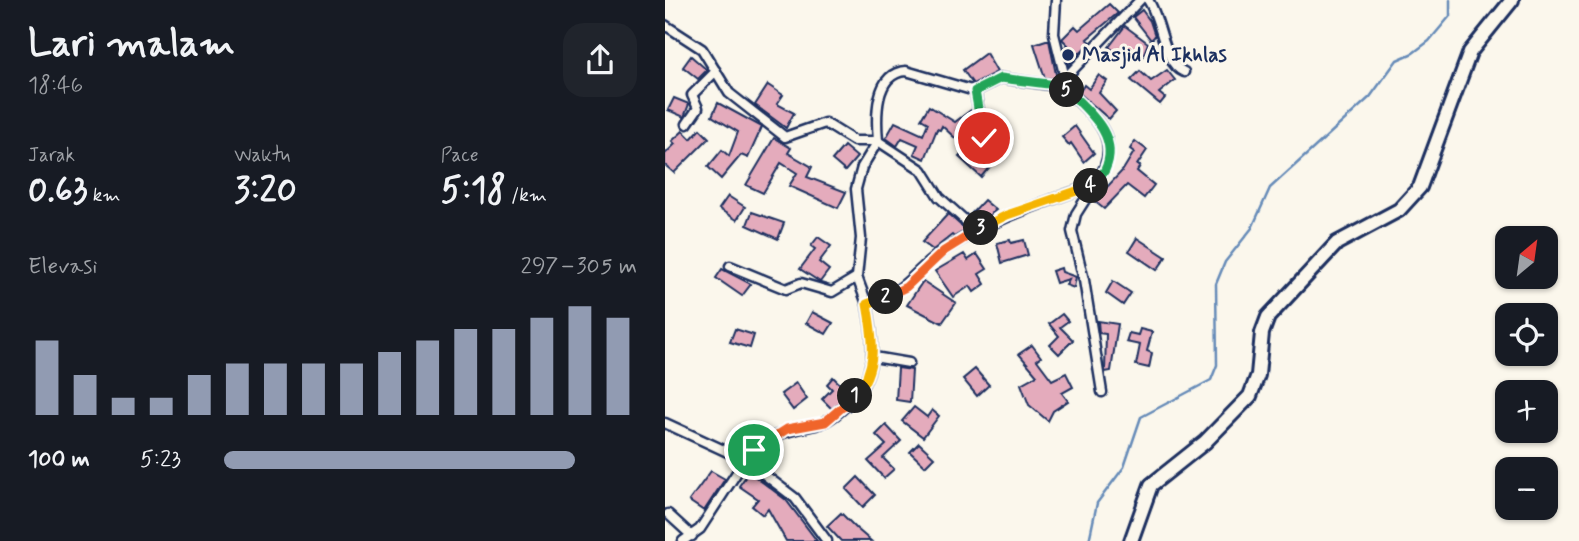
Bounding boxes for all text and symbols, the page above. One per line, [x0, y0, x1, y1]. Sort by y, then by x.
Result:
text: Lari malam [28, 20, 235, 69]
button: share [563, 23, 637, 97]
place label: Masjid Al Ikhlas [1082, 41, 1227, 69]
marker: Masjid Al Ikhlas [1060, 47, 1076, 63]
text: 18:46 [28, 71, 83, 101]
pin: 5 [1049, 72, 1085, 108]
text: 5 [1061, 77, 1072, 102]
pin [954, 108, 1014, 168]
icon: check [965, 119, 1003, 157]
text: Jarak [28, 143, 75, 168]
text: Waktu [234, 143, 290, 168]
text: Pace [441, 143, 478, 168]
text: 0.63 [28, 168, 88, 214]
text: 3:20 [234, 168, 297, 214]
text: 5:18 [441, 168, 506, 214]
pin: 4 [1073, 168, 1109, 204]
text: 4 [1085, 173, 1096, 198]
text: km [88, 183, 120, 208]
text: /km [506, 183, 547, 208]
pin: 3 [963, 210, 999, 246]
text: 3 [976, 215, 985, 240]
north arrow [1495, 226, 1557, 289]
map controls [1495, 226, 1558, 520]
text: Elevasi [28, 252, 97, 282]
text: 297–305 m [521, 252, 637, 282]
pin: 2 [869, 280, 903, 314]
text: 2 [881, 284, 890, 309]
button: locate [1495, 303, 1558, 366]
pin: 1 [837, 378, 873, 414]
button: + [1495, 380, 1558, 443]
text: 1 [850, 383, 859, 408]
pin [724, 420, 784, 480]
icon: arrive [735, 431, 773, 469]
text: 100 m [28, 445, 90, 475]
text: 5:23 [140, 445, 181, 475]
button: − [1495, 457, 1558, 520]

